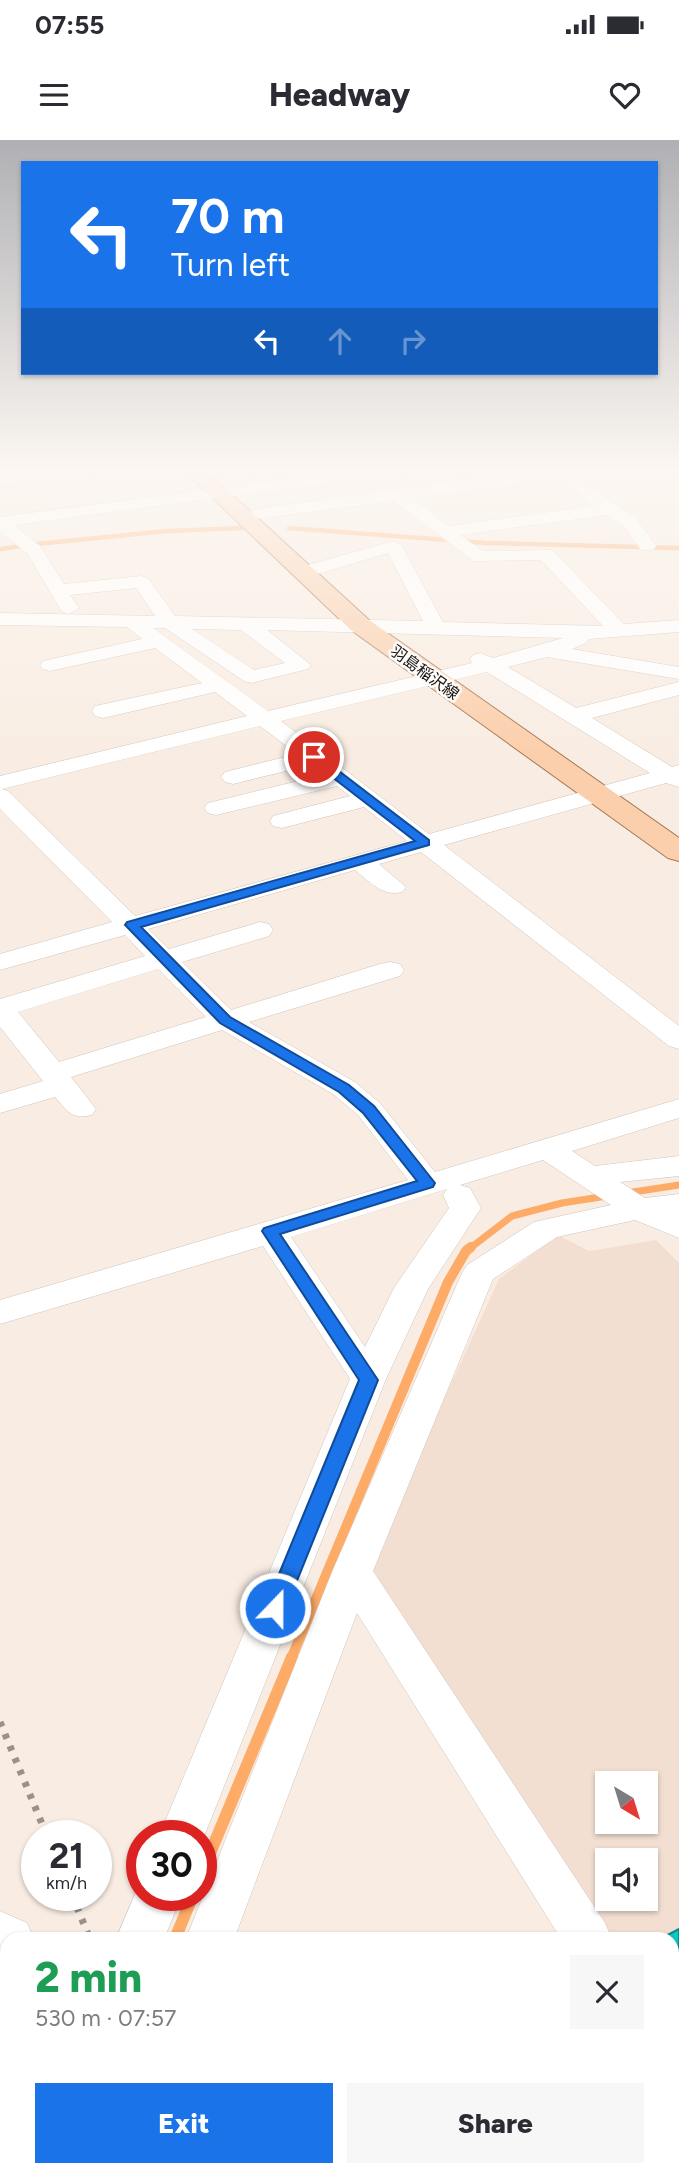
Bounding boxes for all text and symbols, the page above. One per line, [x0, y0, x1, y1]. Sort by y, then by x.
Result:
text: 07:55 [35, 9, 104, 41]
icon: menu [35, 76, 73, 114]
text: Headway [269, 76, 410, 114]
icon: heart [606, 76, 644, 114]
text: 70 m [171, 186, 284, 245]
icon: left [56, 189, 147, 280]
text: Turn left [171, 246, 290, 284]
icon: left [248, 322, 286, 360]
icon: ahead [321, 322, 359, 360]
icon: right [394, 322, 432, 360]
street label: 羽島稲沢線 [387, 641, 463, 704]
pin [284, 727, 344, 787]
icon: arrive [295, 738, 333, 776]
position arrow [238, 1571, 312, 1645]
north arrow [595, 1771, 658, 1834]
map controls [595, 1771, 658, 1911]
speed limit sign: 30 [126, 1820, 217, 1911]
text: 21 [49, 1835, 84, 1877]
button: sound [595, 1848, 658, 1911]
text: km/h [46, 1872, 87, 1894]
text: 2 min [35, 1952, 142, 2003]
button: close [570, 1955, 644, 2029]
text: 530 m · 07:57 [35, 2004, 176, 2032]
button: Exit [35, 2083, 333, 2163]
button: Share [347, 2083, 644, 2163]

